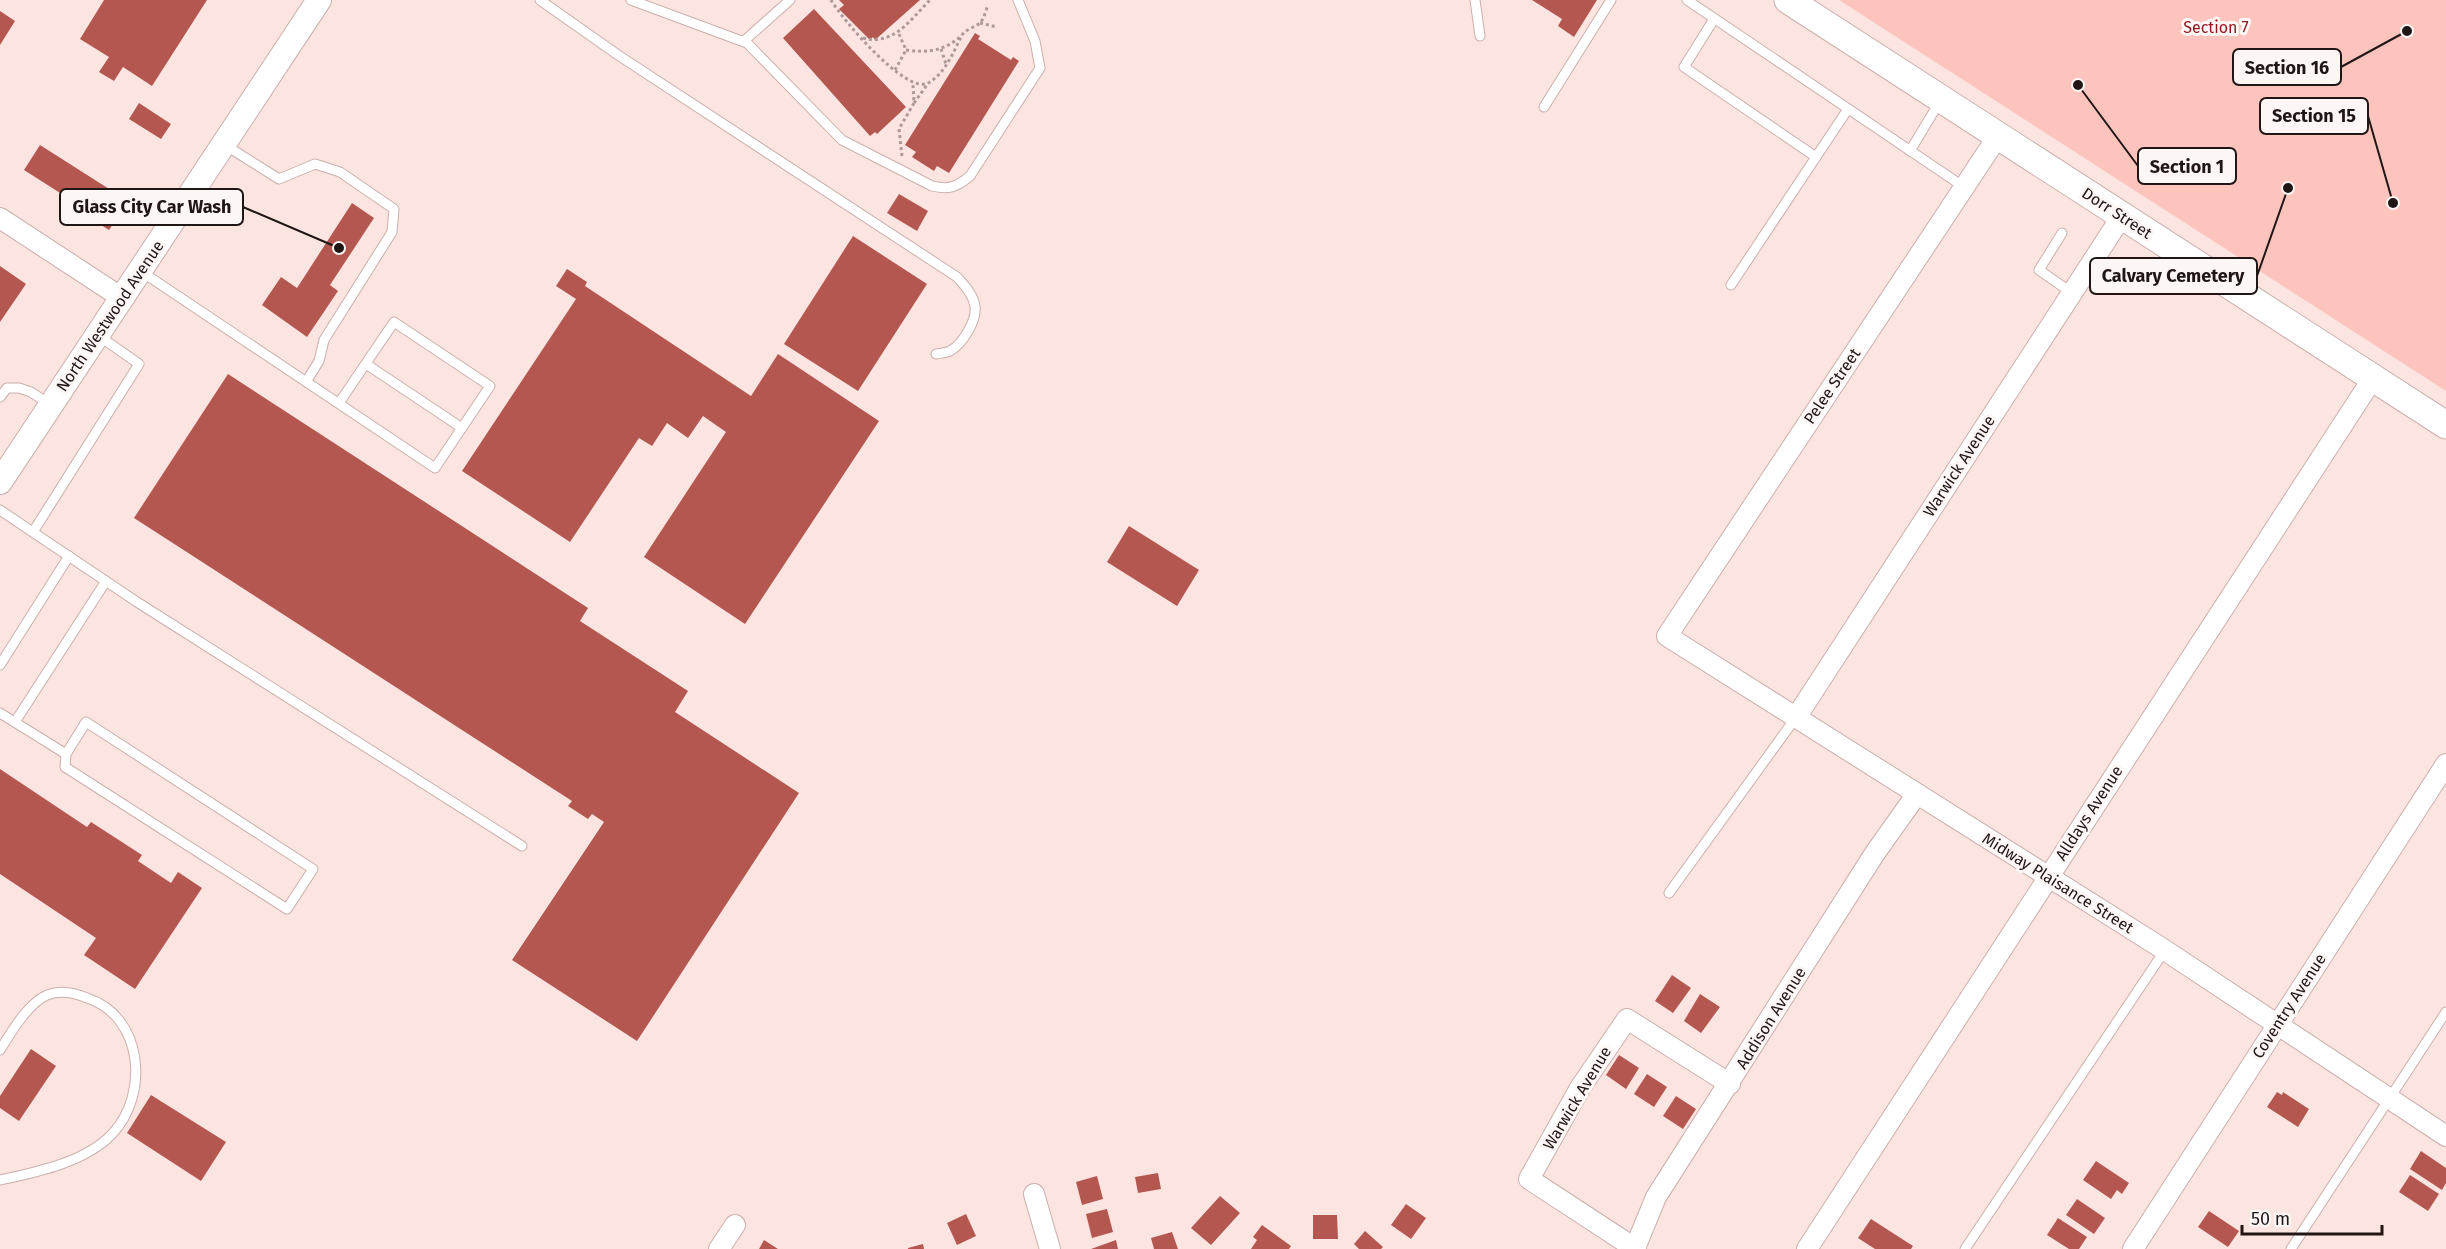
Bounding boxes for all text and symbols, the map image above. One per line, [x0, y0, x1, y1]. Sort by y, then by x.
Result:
park label: Section 7 [2183, 18, 2249, 37]
callout: Section 16 [2233, 49, 2341, 85]
text: Section 16 [2245, 57, 2329, 79]
callout: Section 15 [2260, 98, 2368, 134]
text: Section 15 [2272, 105, 2356, 127]
callout: Section 1 [2138, 148, 2236, 184]
text: Section 1 [2150, 156, 2224, 178]
street label: Dorr Street [2078, 183, 2156, 243]
callout: Glass City Car Wash [60, 189, 243, 225]
text: Glass City Car Wash [73, 196, 231, 218]
street label: North Westwood Avenue [52, 237, 168, 395]
callout: Calvary Cemetery [2090, 258, 2257, 294]
text: Calvary Cemetery [2102, 265, 2245, 287]
street label: Pelee Street [1800, 344, 1864, 427]
street label: Warwick Avenue [1919, 412, 1999, 520]
street label: Alldays Avenue [2051, 762, 2127, 864]
street label: Midway Plaisance Street [1979, 829, 2137, 937]
street label: Coventry Avenue [2248, 950, 2330, 1062]
street label: Addison Avenue [1732, 964, 1810, 1072]
street label: Warwick Avenue [1539, 1043, 1615, 1153]
scale bar [2242, 1198, 2382, 1236]
text: 50 m [2251, 1208, 2290, 1230]

